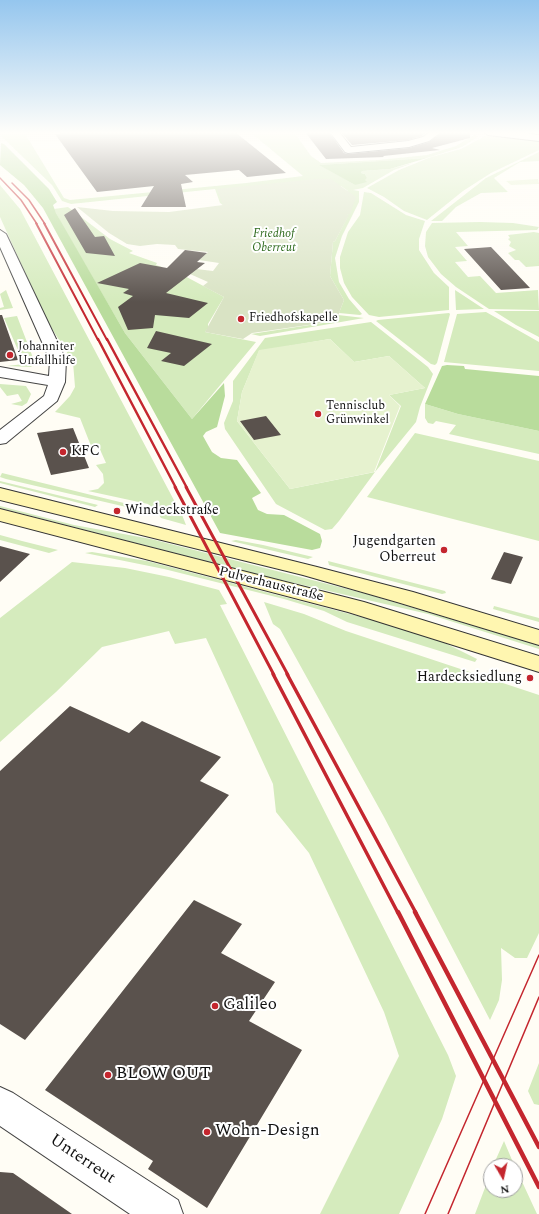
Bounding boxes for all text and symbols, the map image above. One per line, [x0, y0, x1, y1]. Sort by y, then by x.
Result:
park label: Friedhof Oberreut [252, 228, 296, 256]
place label: Friedhofskapelle [249, 312, 338, 326]
marker: Friedhofskapelle [236, 314, 246, 324]
place label: Johanniter Unfallhilfe [18, 341, 75, 369]
marker: Johanniter Unfallhilfe [5, 350, 15, 360]
place label: Tennisclub Grünwinkel [326, 400, 389, 428]
marker: Tennisclub Grünwinkel [313, 409, 323, 419]
place label: KFC [71, 444, 100, 460]
marker: KFC [58, 447, 68, 457]
place label: Windeckstraße [125, 503, 219, 519]
marker: Windeckstraße [112, 506, 122, 516]
place label: Jugendgarten Oberreut [353, 534, 436, 566]
marker: Jugendgarten Oberreut [439, 545, 449, 555]
street label: Pulverhausstraße [217, 564, 325, 606]
place label: Hardecksiedlung [417, 670, 522, 686]
marker: Hardecksiedlung [525, 673, 535, 683]
place label: Galileo [223, 996, 277, 1016]
marker: Galileo [210, 1001, 220, 1011]
place label: BLOW OUT [116, 1065, 211, 1085]
marker: BLOW OUT [103, 1070, 113, 1080]
place label: Wohn-Design [215, 1122, 320, 1142]
marker: Wohn-Design [202, 1127, 212, 1137]
street label: Unterreut [45, 1131, 119, 1189]
north arrow [483, 1158, 523, 1198]
text: N [499, 1180, 511, 1198]

